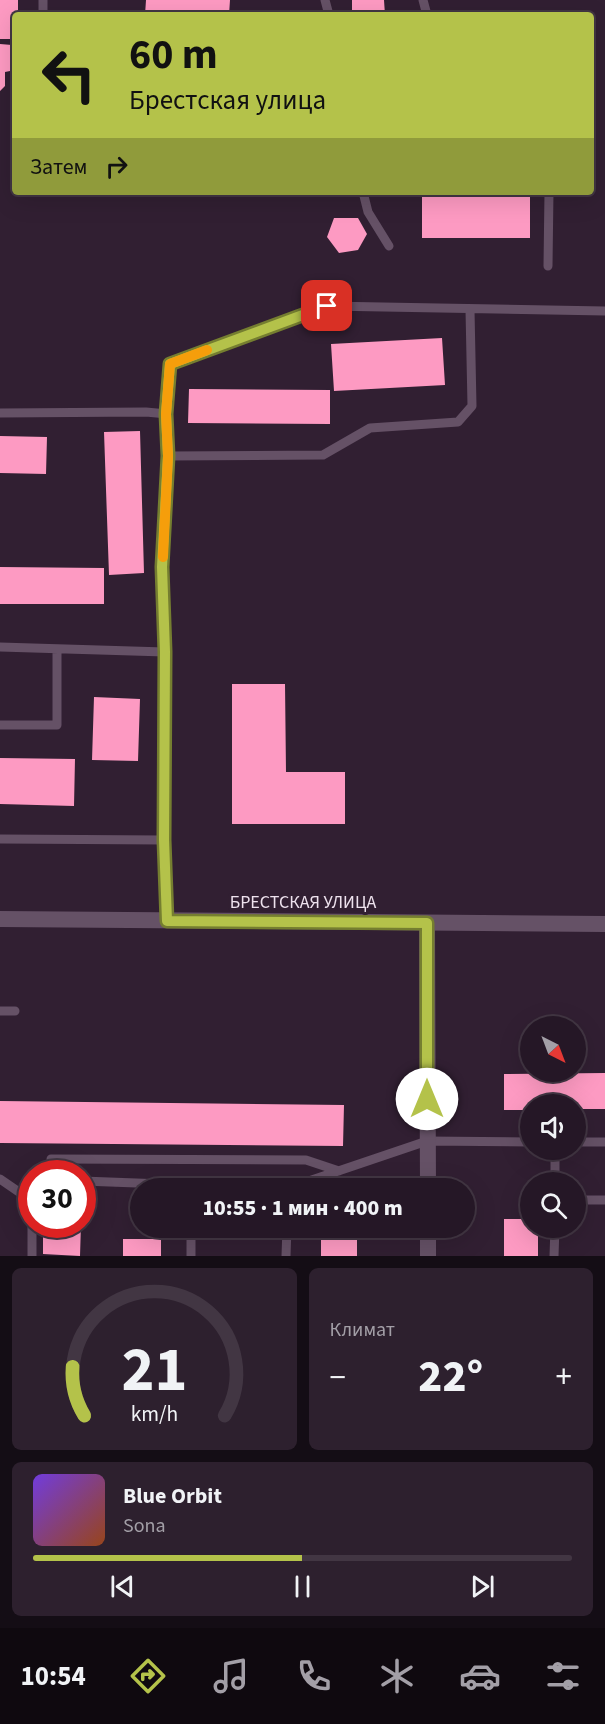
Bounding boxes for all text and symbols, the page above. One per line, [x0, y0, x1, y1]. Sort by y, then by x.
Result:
text: 60 m [129, 25, 218, 85]
icon: left [30, 36, 108, 114]
text: Брестская улица [129, 81, 326, 120]
icon: right [100, 150, 133, 183]
text: Затем [30, 151, 88, 183]
pin [301, 280, 352, 331]
icon: arrive [310, 289, 343, 322]
street label: БРЕСТСКАЯ УЛИЦА [230, 890, 376, 915]
north arrow [520, 1016, 586, 1082]
map controls [520, 1016, 586, 1238]
position arrow [395, 1067, 459, 1131]
button: sound [520, 1094, 586, 1160]
speed limit sign: 30 [18, 1160, 96, 1238]
button: search [520, 1172, 586, 1238]
text: 10:55 · 1 мин · 400 m [202, 1192, 403, 1224]
text: Климат [330, 1316, 395, 1344]
text: 21 [121, 1326, 187, 1415]
text: 22° [418, 1345, 483, 1409]
text: − [330, 1354, 346, 1401]
text: + [556, 1354, 572, 1401]
text: km/h [130, 1399, 178, 1430]
text: Blue Orbit [123, 1480, 222, 1512]
text: Sona [123, 1512, 166, 1540]
icon: previous [106, 1570, 139, 1603]
icon: pause [286, 1570, 319, 1603]
icon: next [466, 1570, 499, 1603]
icon: directions [127, 1655, 169, 1697]
icon: music [210, 1655, 252, 1697]
icon: phone [293, 1655, 335, 1697]
icon: climate [376, 1655, 418, 1697]
icon: car [459, 1655, 501, 1697]
icon: filters [542, 1655, 584, 1697]
text: 10:54 [21, 1657, 86, 1696]

